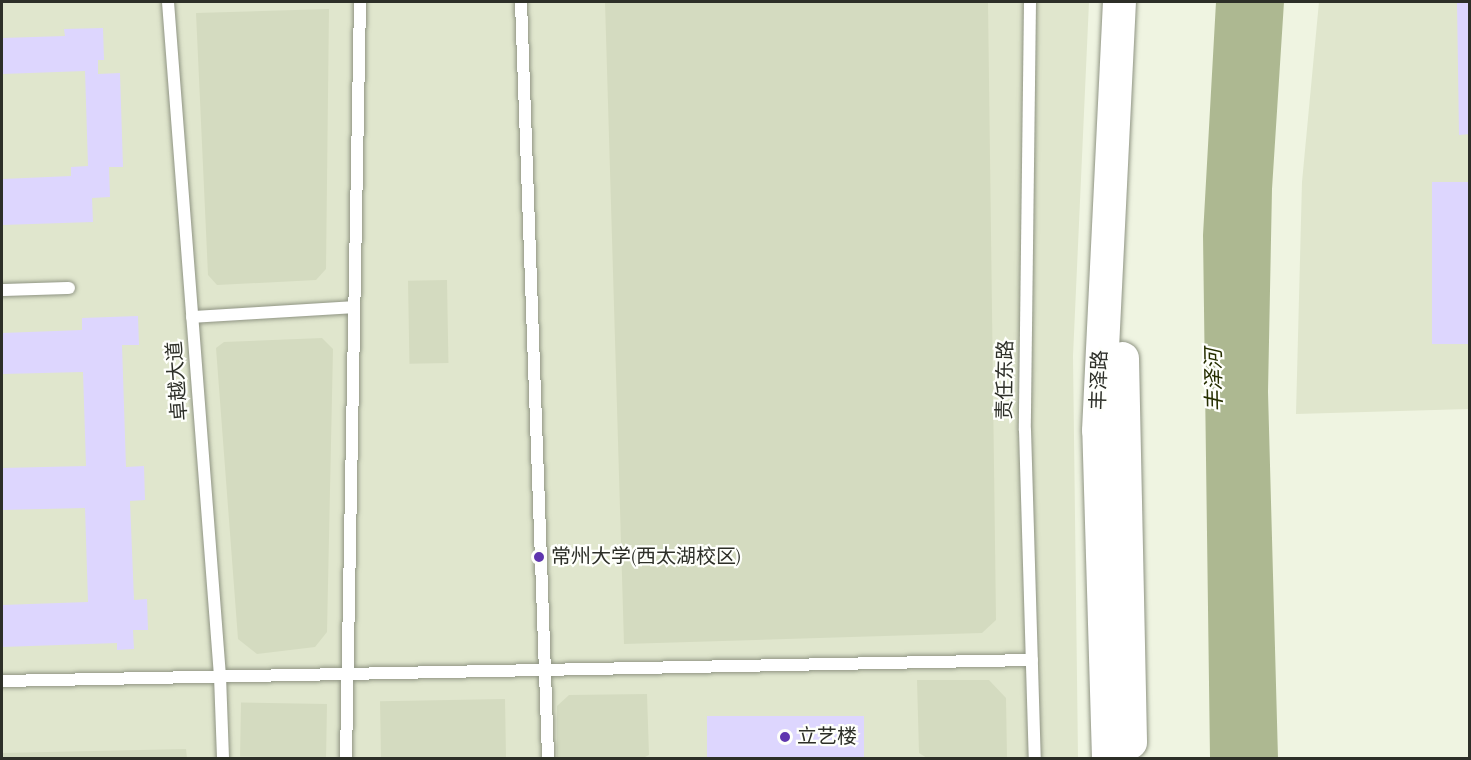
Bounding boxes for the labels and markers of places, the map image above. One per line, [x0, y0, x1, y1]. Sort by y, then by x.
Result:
place label: 常州大学(西太湖校区) [551, 545, 741, 569]
marker: 常州大学(西太湖校区) [532, 550, 546, 564]
place label: 立艺楼 [797, 725, 857, 749]
marker: 立艺楼 [778, 730, 792, 744]

